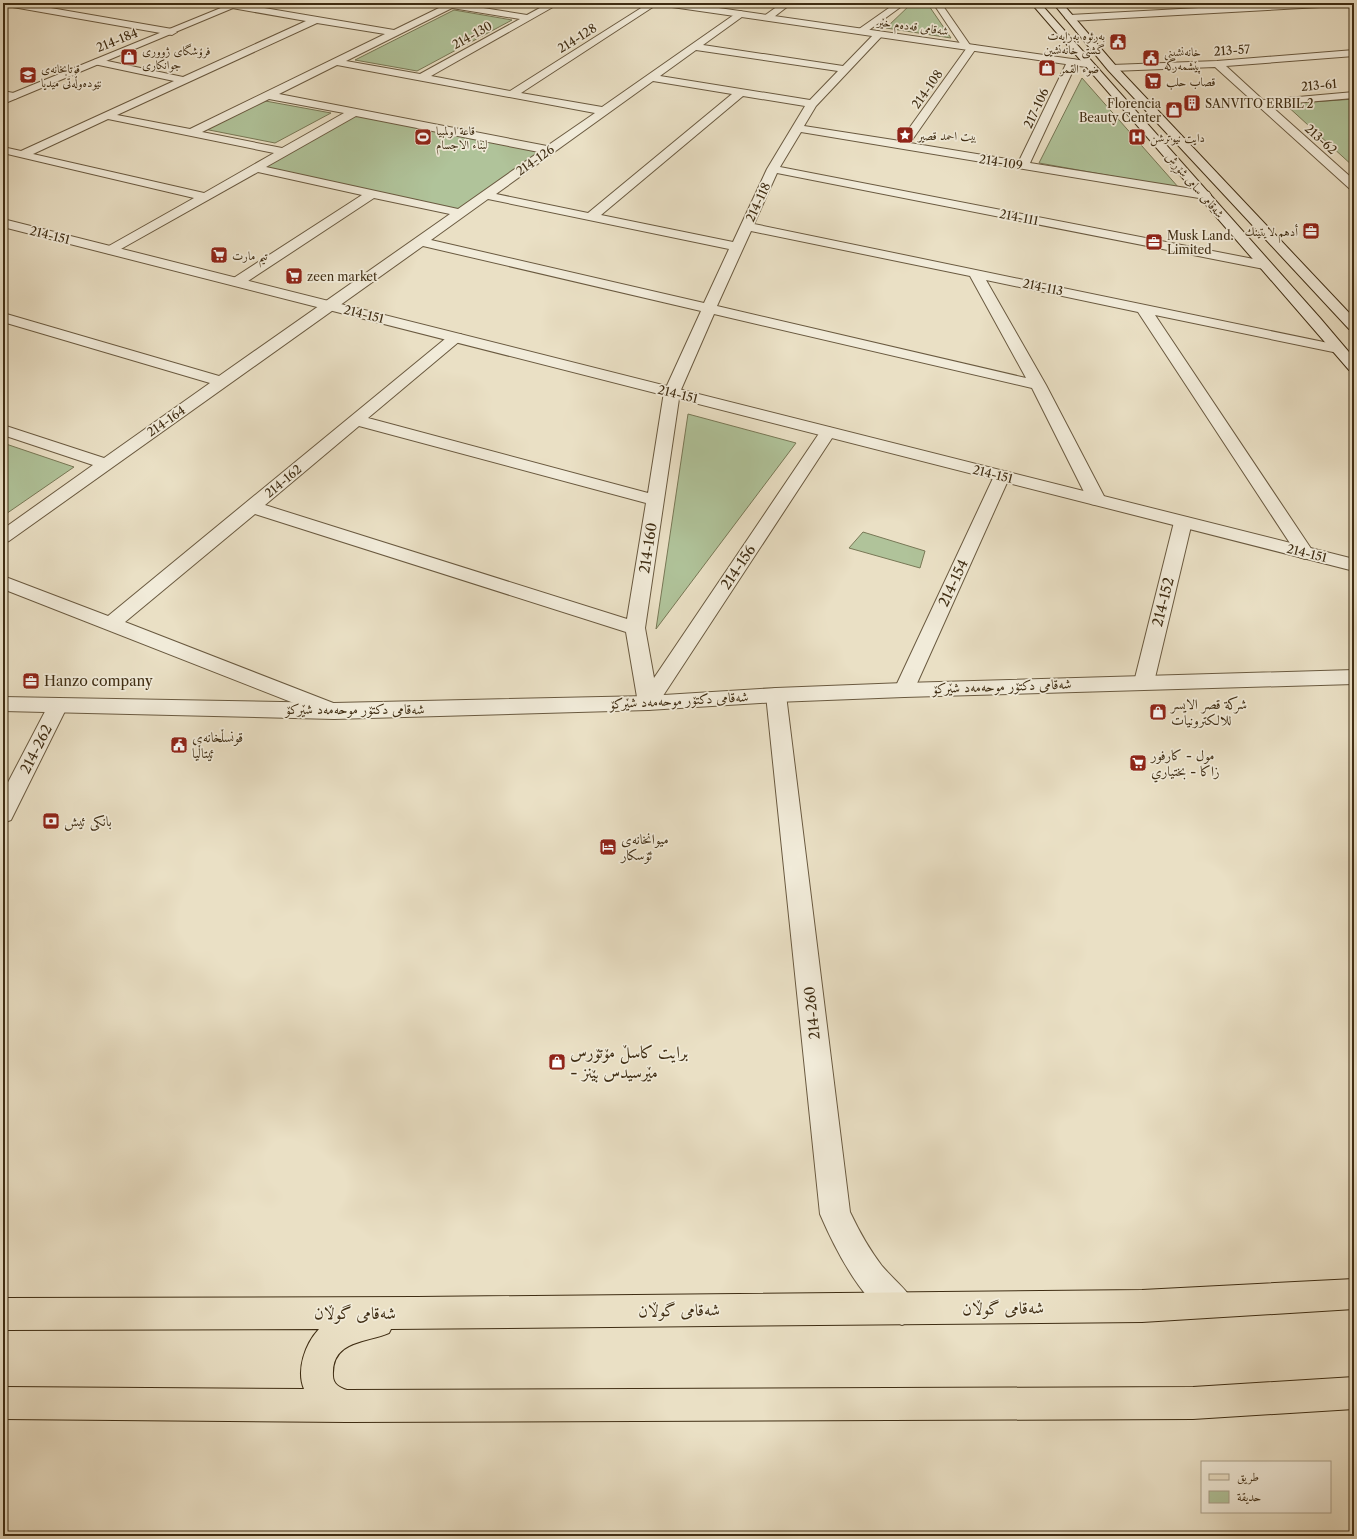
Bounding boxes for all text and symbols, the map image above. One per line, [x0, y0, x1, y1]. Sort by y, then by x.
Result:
street label: شەقامی قەدەم خێر [874, 13, 950, 42]
street label: 214-130 [449, 18, 495, 52]
street label: 214-128 [555, 20, 599, 56]
street label: 214-184 [94, 25, 140, 55]
place label: بەرئوە بەرایەت گشتی خانەنشین [1044, 28, 1105, 59]
public building icon: بەرئوە بەرایەت گشتی خانەنشین [1108, 32, 1128, 52]
street label: 213-57 [1213, 41, 1251, 59]
place label: فرۆشگای ژووری جوانکاری [142, 43, 211, 73]
place label: خانەنشینی پێشمەرگە [1164, 44, 1201, 74]
shop icon: فرۆشگای ژووری جوانکاری [119, 47, 139, 67]
public building icon: خانەنشینی پێشمەرگە [1141, 48, 1161, 68]
shop icon: ضوء القمر [1037, 58, 1057, 78]
place label: قوتابخانەی نێودەوڵەتی میدیا [41, 61, 102, 91]
place label: ضوء القمر [1058, 61, 1099, 77]
school or university icon: قوتابخانەی نێودەوڵەتی میدیا [18, 65, 38, 85]
street label: 214-108 [908, 67, 946, 111]
supermarket icon: قصاب حلب [1143, 71, 1163, 91]
place label: قصاب حلب [1166, 74, 1216, 90]
street label: 213-61 [1300, 76, 1338, 94]
street label: 217-106 [1020, 86, 1052, 130]
building icon: SANVITO ERBIL 2 [1182, 93, 1202, 113]
place label: Florencia Beauty Center [1079, 96, 1162, 125]
place label: SANVITO ERBIL 2 [1205, 96, 1314, 111]
shop icon: Florencia Beauty Center [1164, 100, 1184, 120]
street label: 213-62 [1302, 121, 1340, 157]
place label: قاعة اولمبيا لبناء الاجسام [436, 123, 488, 156]
place icon: بيت احمد قصير [895, 125, 915, 145]
sports icon: قاعة اولمبيا لبناء الاجسام [413, 127, 433, 147]
hospital icon: دايت نيوترشن [1127, 127, 1147, 147]
place label: بيت احمد قصير [916, 128, 977, 143]
place label: دايت نيوترشن [1150, 130, 1205, 147]
street label: 214-126 [513, 141, 557, 179]
street label: شەقامی سامی شۆڕش [1160, 149, 1228, 223]
street label: 214-109 [978, 151, 1024, 173]
street label: 214-118 [742, 180, 774, 224]
street label: 214-111 [998, 206, 1040, 228]
office icon: أدهم لايتينك [1301, 221, 1321, 241]
street label: 214-151 [28, 223, 72, 247]
place label: أدهم لايتينك [1245, 224, 1298, 243]
place label: Musk Land. Limited [1167, 228, 1234, 257]
office icon: Musk Land. Limited [1144, 232, 1164, 252]
supermarket icon: تيم مارت [209, 245, 229, 265]
place label: تيم مارت [232, 248, 268, 268]
supermarket icon: zeen market [284, 266, 304, 286]
place label: zeen market [307, 269, 378, 284]
street label: 214-113 [1021, 275, 1065, 299]
street label: 214-151 [342, 302, 386, 326]
street label: 214-151 [656, 382, 700, 406]
street label: 214-164 [144, 402, 188, 440]
street label: 214-162 [262, 461, 304, 501]
street label: 214-151 [971, 462, 1015, 486]
street label: 214-160 [635, 521, 661, 575]
street label: 214-156 [717, 541, 759, 593]
street label: 214-151 [1285, 541, 1329, 565]
street label: 214-154 [934, 557, 972, 609]
street label: 214-152 [1148, 576, 1178, 628]
office icon: Hanzo company [21, 671, 41, 691]
place label: Hanzo company [44, 672, 153, 690]
street label: شەقامی دکتۆر موحەمەد شێرکۆ [930, 675, 1072, 697]
street label: شەقامی دکتۆر موحەمەد شێرکۆ [607, 687, 749, 713]
place label: شركة قصر الايسر للالكترونيات [1169, 695, 1247, 729]
street label: شەقامی دکتۆر موحەمەد شێرکۆ [283, 700, 425, 718]
shop icon: شركة قصر الايسر للالكترونيات [1148, 702, 1168, 722]
street label: 214-262 [16, 721, 56, 777]
place label: قونسڵخانەی ئیتاڵیا [192, 728, 243, 762]
public building icon: قونسڵخانەی ئیتاڵیا [169, 735, 189, 755]
place label: مول - كارفور زاكا - بختياري [1149, 746, 1220, 783]
supermarket icon: مول - كارفور زاكا - بختياري [1128, 753, 1148, 773]
bank icon: بانکی ئیش [41, 811, 61, 831]
place label: بانکی ئیش [64, 812, 112, 831]
place label: میوانخانەی ئۆسکار [619, 830, 669, 864]
hotel icon: میوانخانەی ئۆسکار [598, 837, 618, 857]
street label: 214-260 [800, 985, 824, 1041]
place label: برایت کاسڵ مۆتۆرس - مێرسیدس بێنز [570, 1042, 688, 1083]
shop icon: برایت کاسڵ مۆتۆرس - مێرسیدس بێنز [547, 1052, 567, 1072]
street label: شەقامی گوڵان [962, 1297, 1044, 1320]
street label: شەقامی گوڵان [638, 1299, 720, 1322]
street label: شەقامی گوڵان [314, 1303, 396, 1324]
legend [1201, 1461, 1331, 1513]
text: طريق [1237, 1469, 1259, 1485]
text: حديقة [1237, 1489, 1261, 1505]

